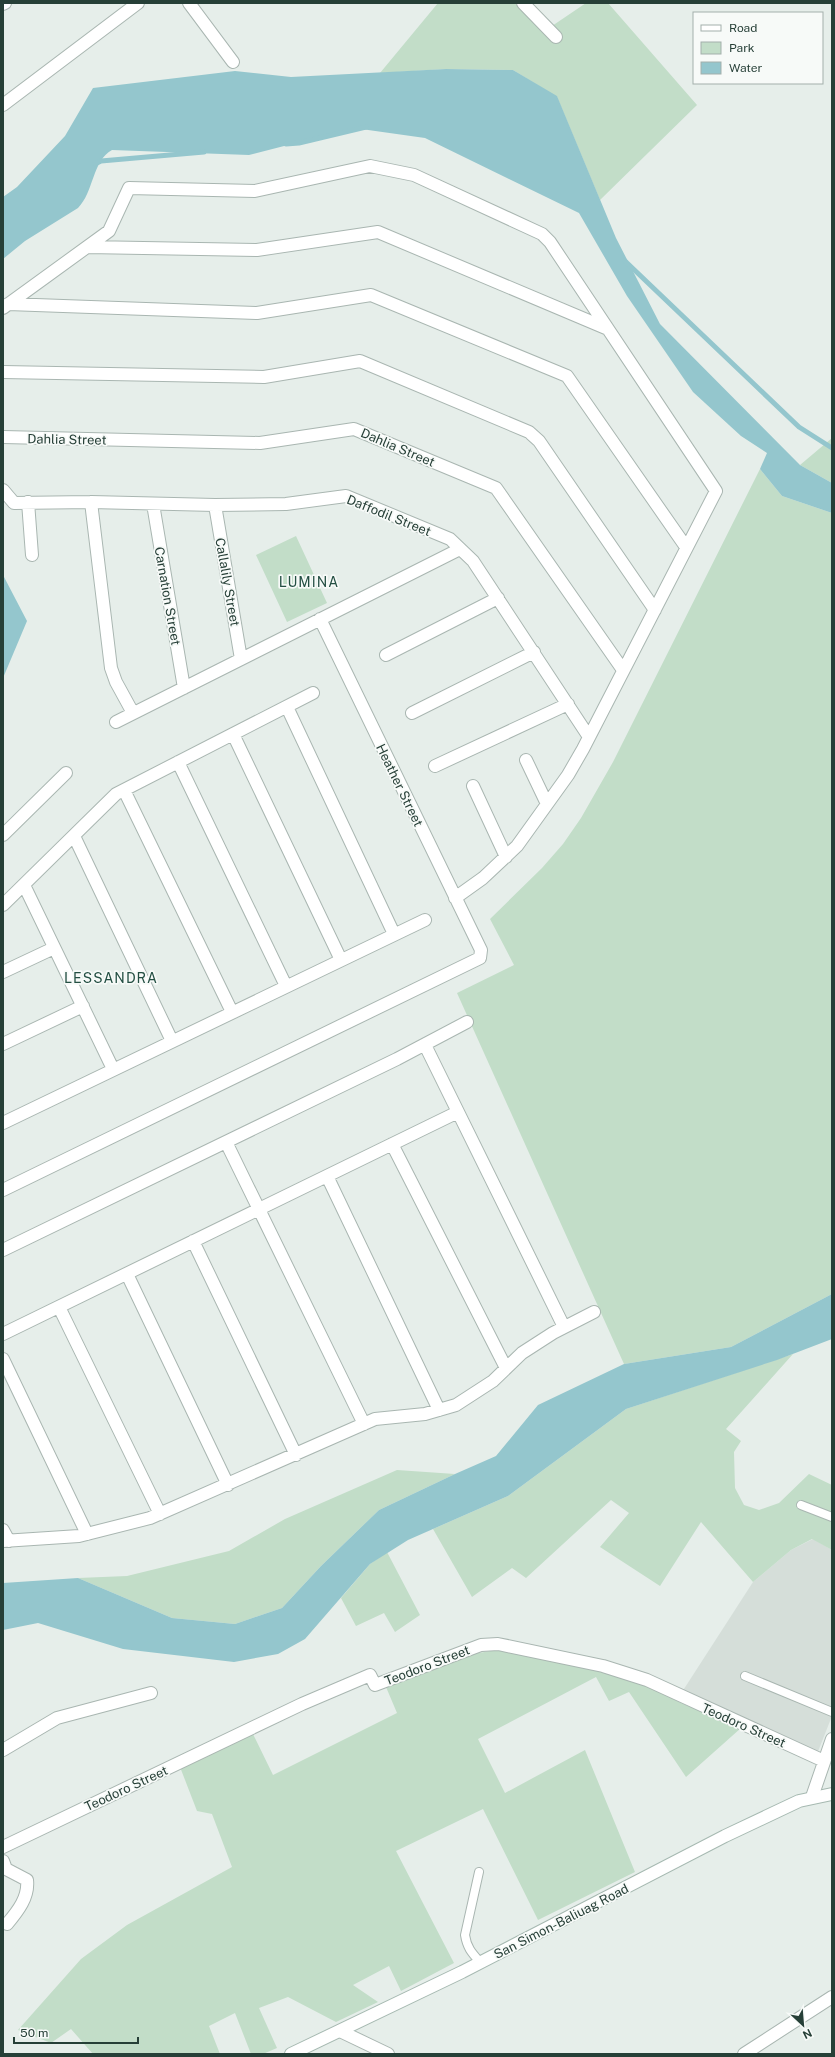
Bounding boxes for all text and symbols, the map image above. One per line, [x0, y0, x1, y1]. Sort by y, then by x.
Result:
legend [693, 12, 823, 84]
text: Road [729, 21, 757, 35]
text: Park [729, 41, 755, 55]
text: Water [729, 61, 763, 75]
street label: Dahlia Street [358, 425, 437, 470]
street label: Dahlia Street [27, 431, 107, 448]
street label: Daffodil Street [345, 492, 433, 539]
street label: Callalily Street [212, 537, 243, 628]
street label: Carnation Street [151, 546, 184, 647]
district label: LUMINA [279, 574, 339, 590]
street label: Heather Street [373, 741, 426, 829]
district label: LESSANDRA [64, 970, 158, 986]
street label: Teodoro Street [382, 1642, 472, 1689]
street label: Teodoro Street [700, 1700, 788, 1751]
street label: Teodoro Street [82, 1763, 170, 1814]
street label: San Simon-Baliuag Road [491, 1881, 631, 1962]
north arrow [783, 2005, 823, 2045]
scale bar [14, 2019, 138, 2045]
text: 50 m [20, 2026, 48, 2040]
text: N [801, 2027, 814, 2041]

